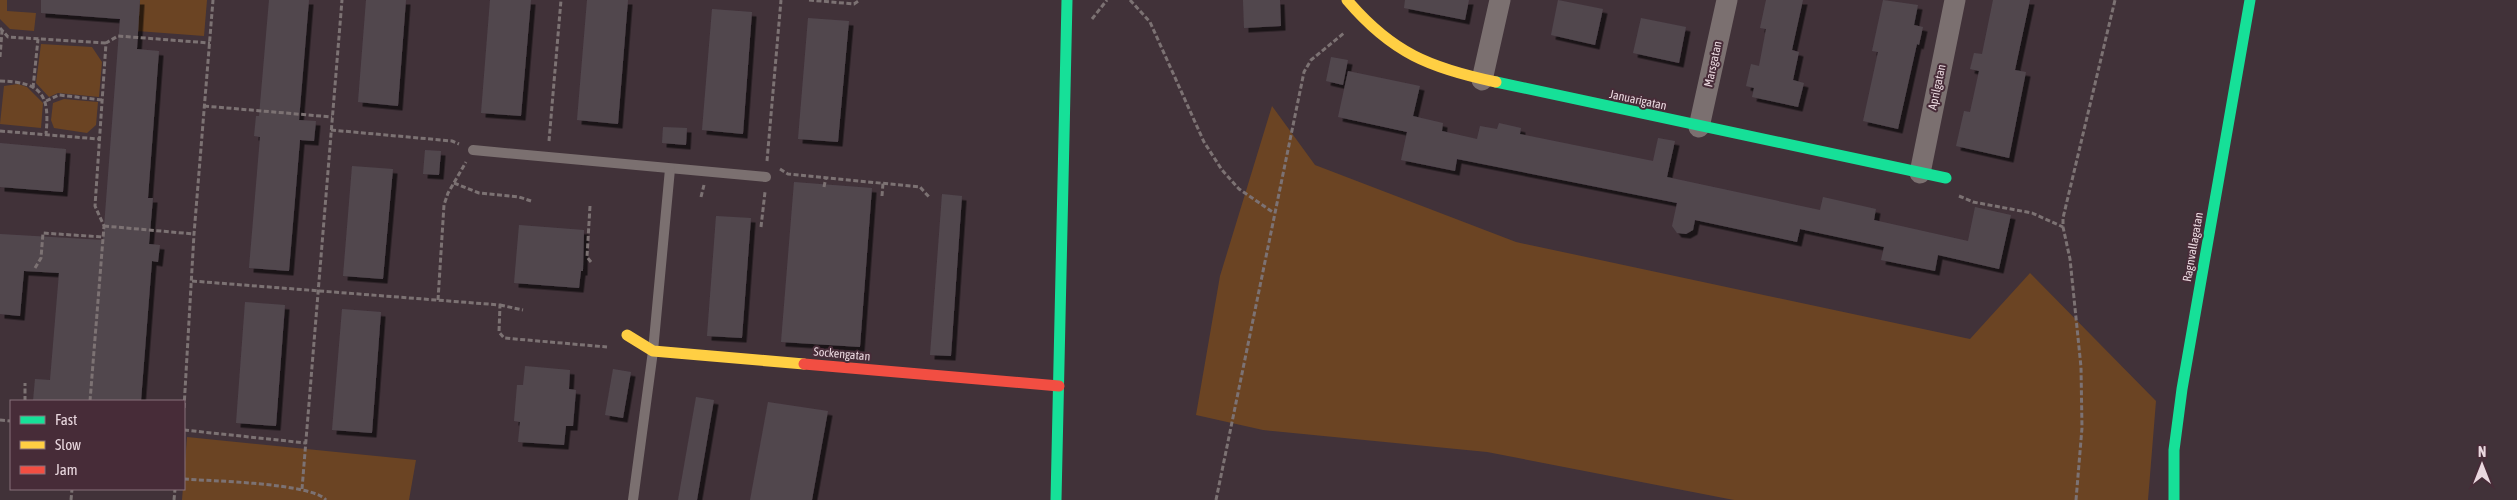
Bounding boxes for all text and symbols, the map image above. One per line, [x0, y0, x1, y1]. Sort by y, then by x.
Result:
street label: Marsgatan [1701, 40, 1725, 88]
street label: Aprilgatan [1925, 63, 1949, 111]
street label: Januarigatan [1608, 87, 1668, 113]
street label: Ragnvallagatan [2180, 211, 2206, 283]
street label: Sockengatan [813, 345, 871, 363]
legend [10, 400, 185, 490]
text: Fast [55, 411, 77, 428]
text: Slow [55, 436, 81, 453]
north arrow [2457, 440, 2507, 490]
text: N [2478, 444, 2486, 460]
text: Jam [55, 461, 78, 478]

